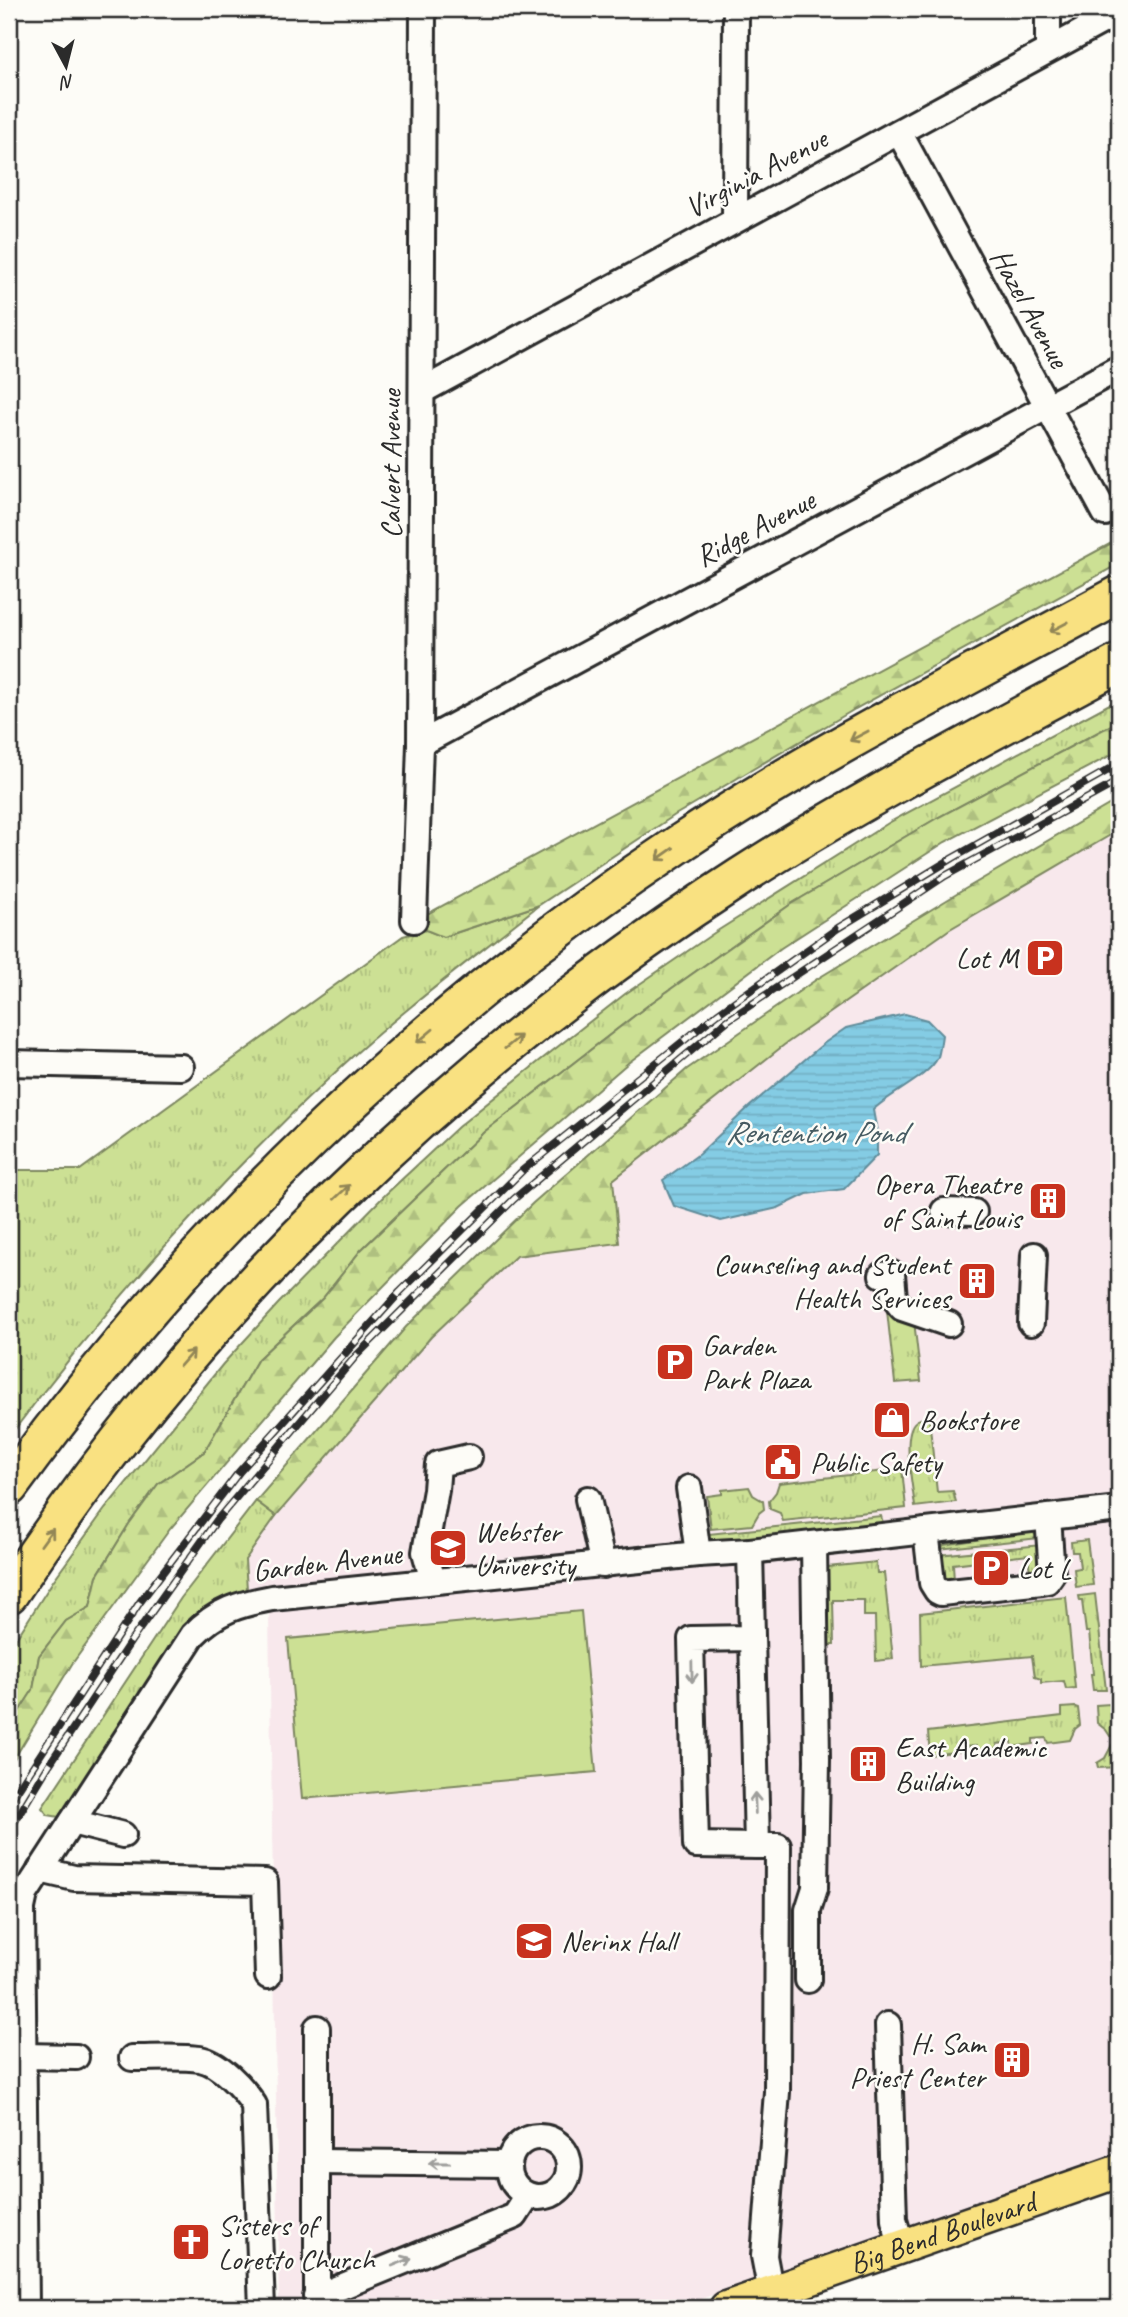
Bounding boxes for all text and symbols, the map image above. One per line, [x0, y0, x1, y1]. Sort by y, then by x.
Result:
north arrow [32, 32, 102, 102]
text: N [57, 69, 75, 95]
street label: Virginia Avenue [678, 119, 836, 226]
street label: Hazel Avenue [982, 242, 1079, 376]
street label: Calvert Avenue [371, 387, 409, 539]
street label: Ridge Avenue [689, 480, 823, 575]
one-way arrow [1049, 621, 1070, 634]
one-way arrow [849, 729, 870, 743]
one-way arrow [656, 847, 675, 861]
parking icon: Lot M [1024, 937, 1066, 979]
place label: Lot M [956, 939, 1020, 977]
one-way arrow [417, 1028, 435, 1044]
one-way arrow [503, 1034, 521, 1049]
water label: Rentention Pond [725, 1112, 914, 1153]
place label: Opera Theatre of Saint Louis [874, 1165, 1024, 1237]
building icon: Opera Theatre of Saint Louis [1027, 1180, 1069, 1222]
one-way arrow [333, 1184, 350, 1201]
place label: Counseling and Student Health Services [713, 1245, 953, 1317]
building icon: Counseling and Student Health Services [956, 1260, 998, 1302]
place label: Garden Park Plaza [702, 1326, 813, 1398]
parking icon: Garden Park Plaza [654, 1341, 696, 1383]
one-way arrow [179, 1349, 195, 1367]
shop icon: Bookstore [871, 1399, 913, 1441]
place label: Bookstore [919, 1401, 1020, 1439]
public building icon: Public Safety [762, 1441, 804, 1483]
place label: Public Safety [810, 1443, 944, 1481]
place label: Webster University [475, 1512, 578, 1584]
school or university icon: Webster University [427, 1527, 469, 1569]
one-way arrow [39, 1528, 54, 1547]
street label: Garden Avenue [250, 1534, 406, 1590]
parking icon: Lot L [970, 1547, 1012, 1589]
place label: Lot L [1018, 1549, 1072, 1587]
one-way arrow [685, 1661, 699, 1684]
place label: East Academic Building [895, 1728, 1047, 1800]
building icon: East Academic Building [847, 1743, 889, 1785]
one-way arrow [749, 1792, 762, 1815]
school or university icon: Nerinx Hall [513, 1920, 555, 1962]
place label: Nerinx Hall [561, 1922, 681, 1960]
place label: H. Sam Priest Center [849, 2024, 987, 2096]
building icon: H. Sam Priest Center [991, 2039, 1033, 2081]
one-way arrow [428, 2156, 451, 2170]
street label: Big Bend Boulevard [844, 2181, 1044, 2283]
place label: Sisters of Loretto Church [218, 2206, 377, 2278]
church icon: Sisters of Loretto Church [170, 2221, 212, 2263]
one-way arrow [391, 2254, 413, 2267]

